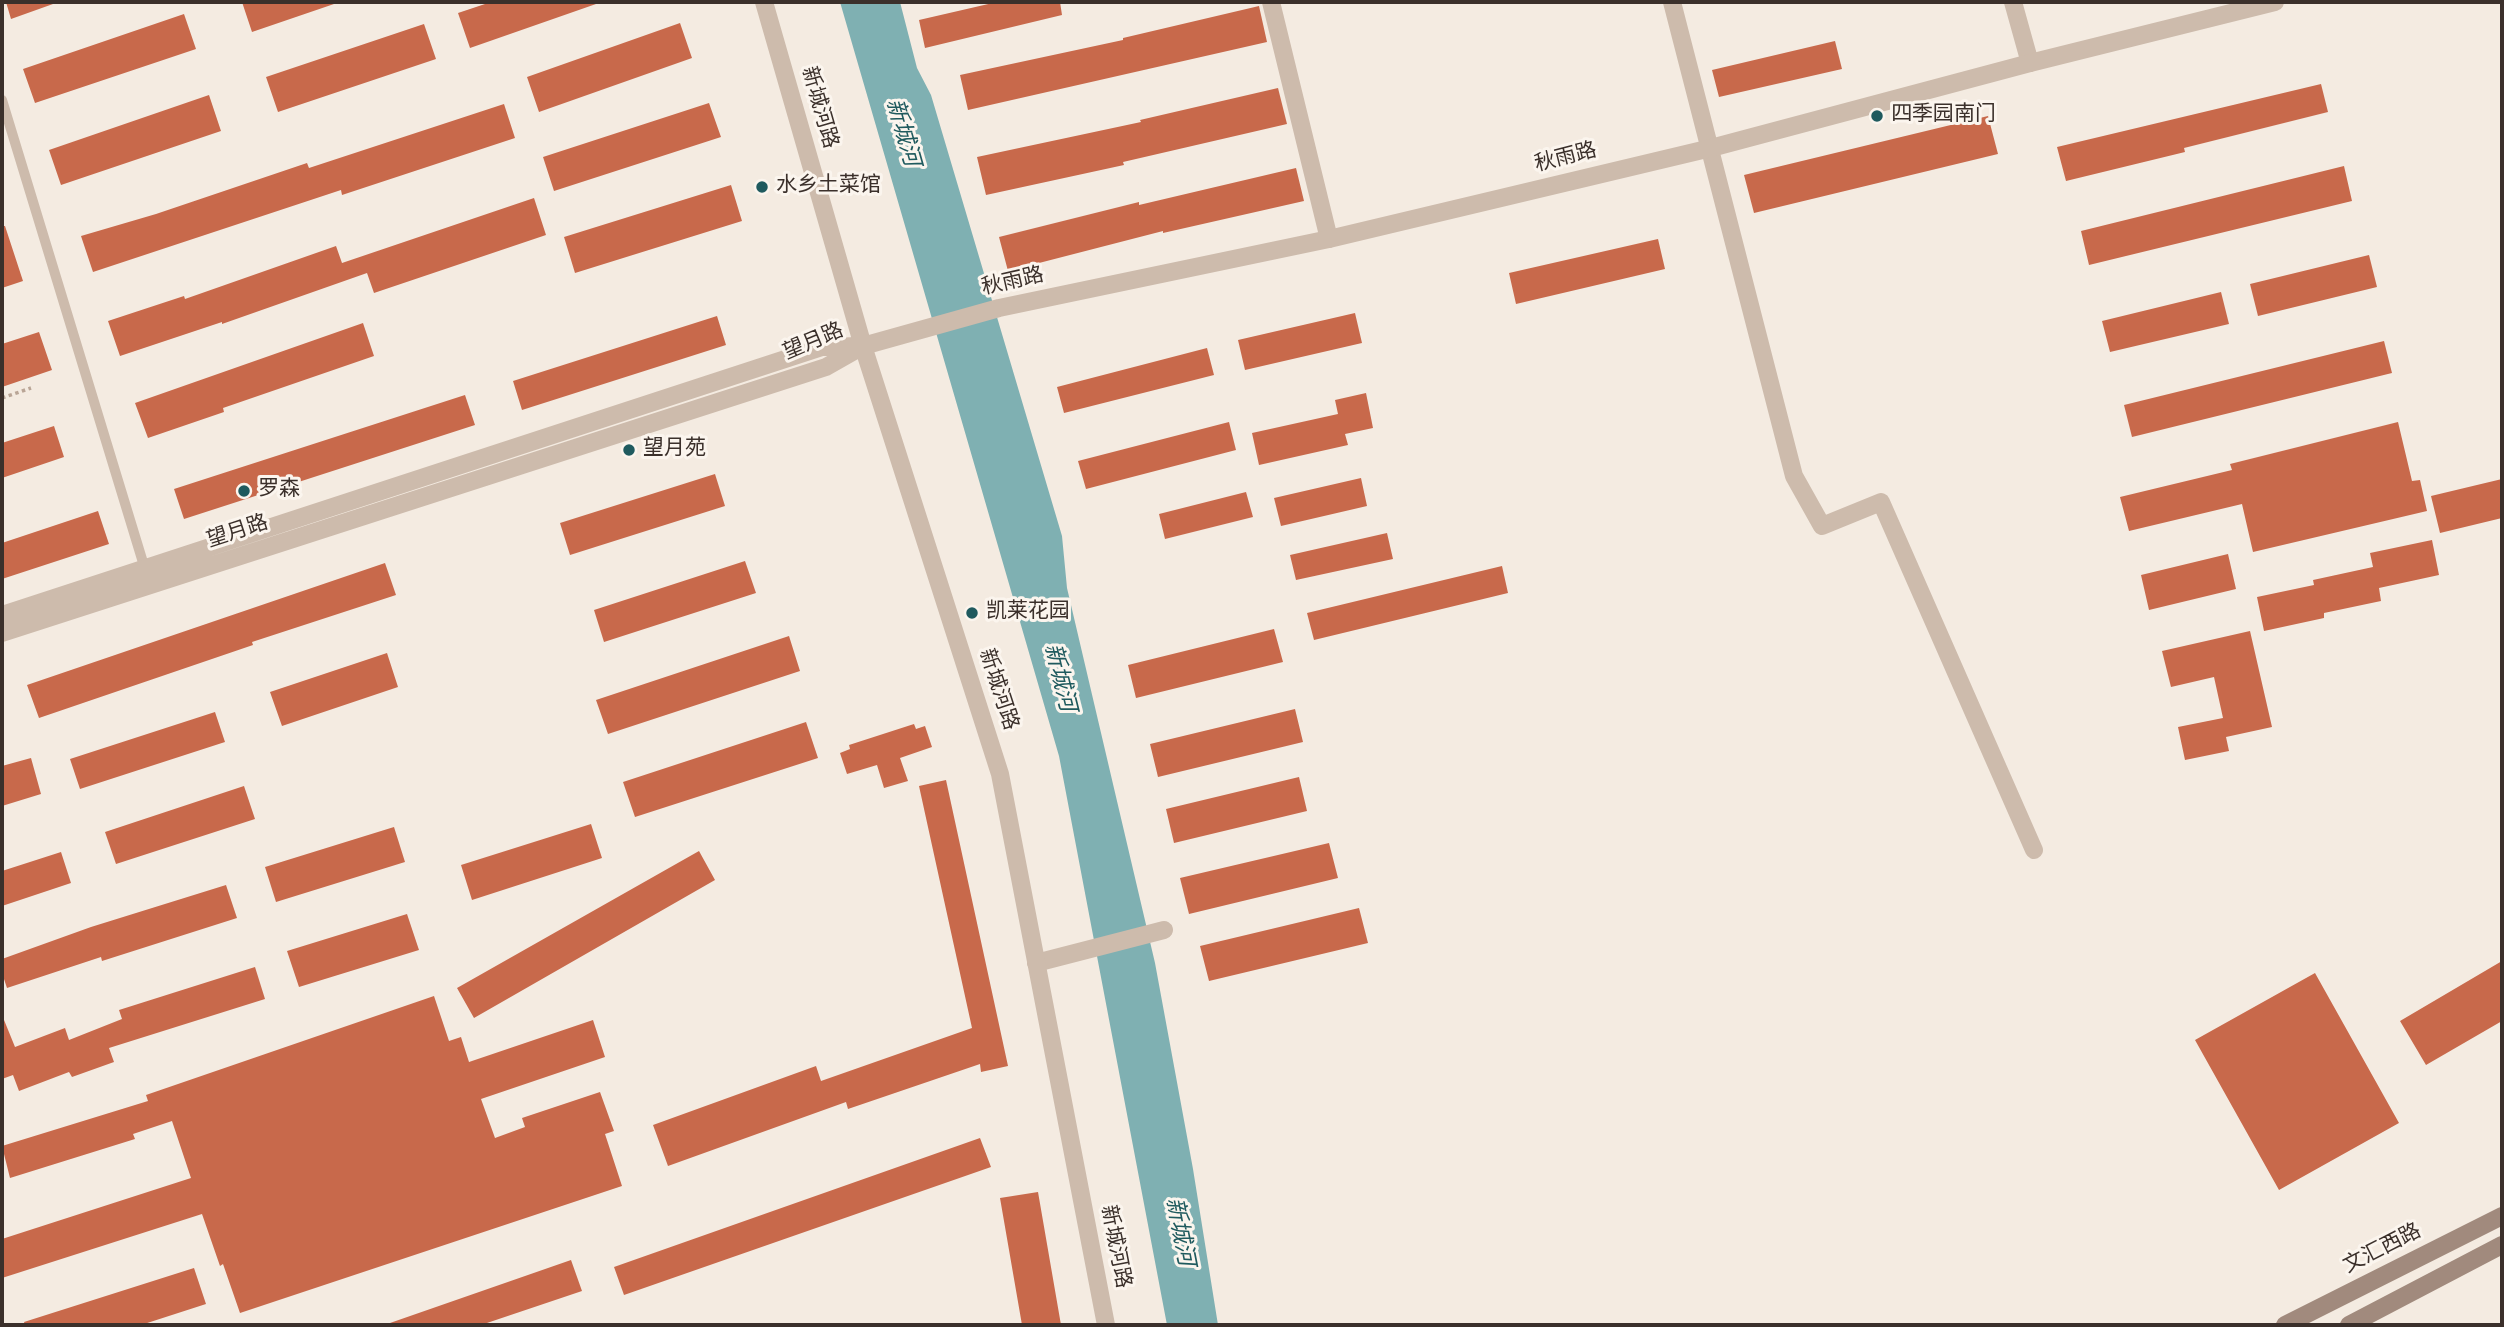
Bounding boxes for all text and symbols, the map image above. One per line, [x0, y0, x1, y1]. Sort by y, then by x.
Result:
street label: 新城河路 [794, 64, 842, 152]
water label: 新城河 [878, 96, 924, 170]
place label: 四季园南门 [1891, 103, 1996, 129]
marker: 四季园南门 [1869, 108, 1885, 124]
street label: 秋雨路 [1532, 139, 1600, 179]
place label: 水乡土菜馆 [776, 174, 881, 200]
marker: 水乡土菜馆 [754, 179, 770, 195]
street label: 秋雨路 [979, 264, 1047, 302]
street label: 望月路 [780, 319, 848, 367]
place label: 望月苑 [643, 437, 706, 463]
marker: 望月苑 [621, 442, 637, 458]
place label: 罗森 [258, 478, 300, 504]
marker: 罗森 [236, 483, 252, 499]
street label: 望月路 [204, 511, 272, 555]
place label: 凯莱花园 [986, 600, 1070, 626]
marker: 凯莱花园 [964, 605, 980, 621]
water label: 新城河 [1036, 641, 1080, 715]
street label: 新城河路 [972, 646, 1022, 734]
water label: 新城河 [1158, 1196, 1198, 1268]
street label: 新城河路 [1094, 1203, 1134, 1291]
street label: 文汇西路 [2340, 1220, 2426, 1280]

